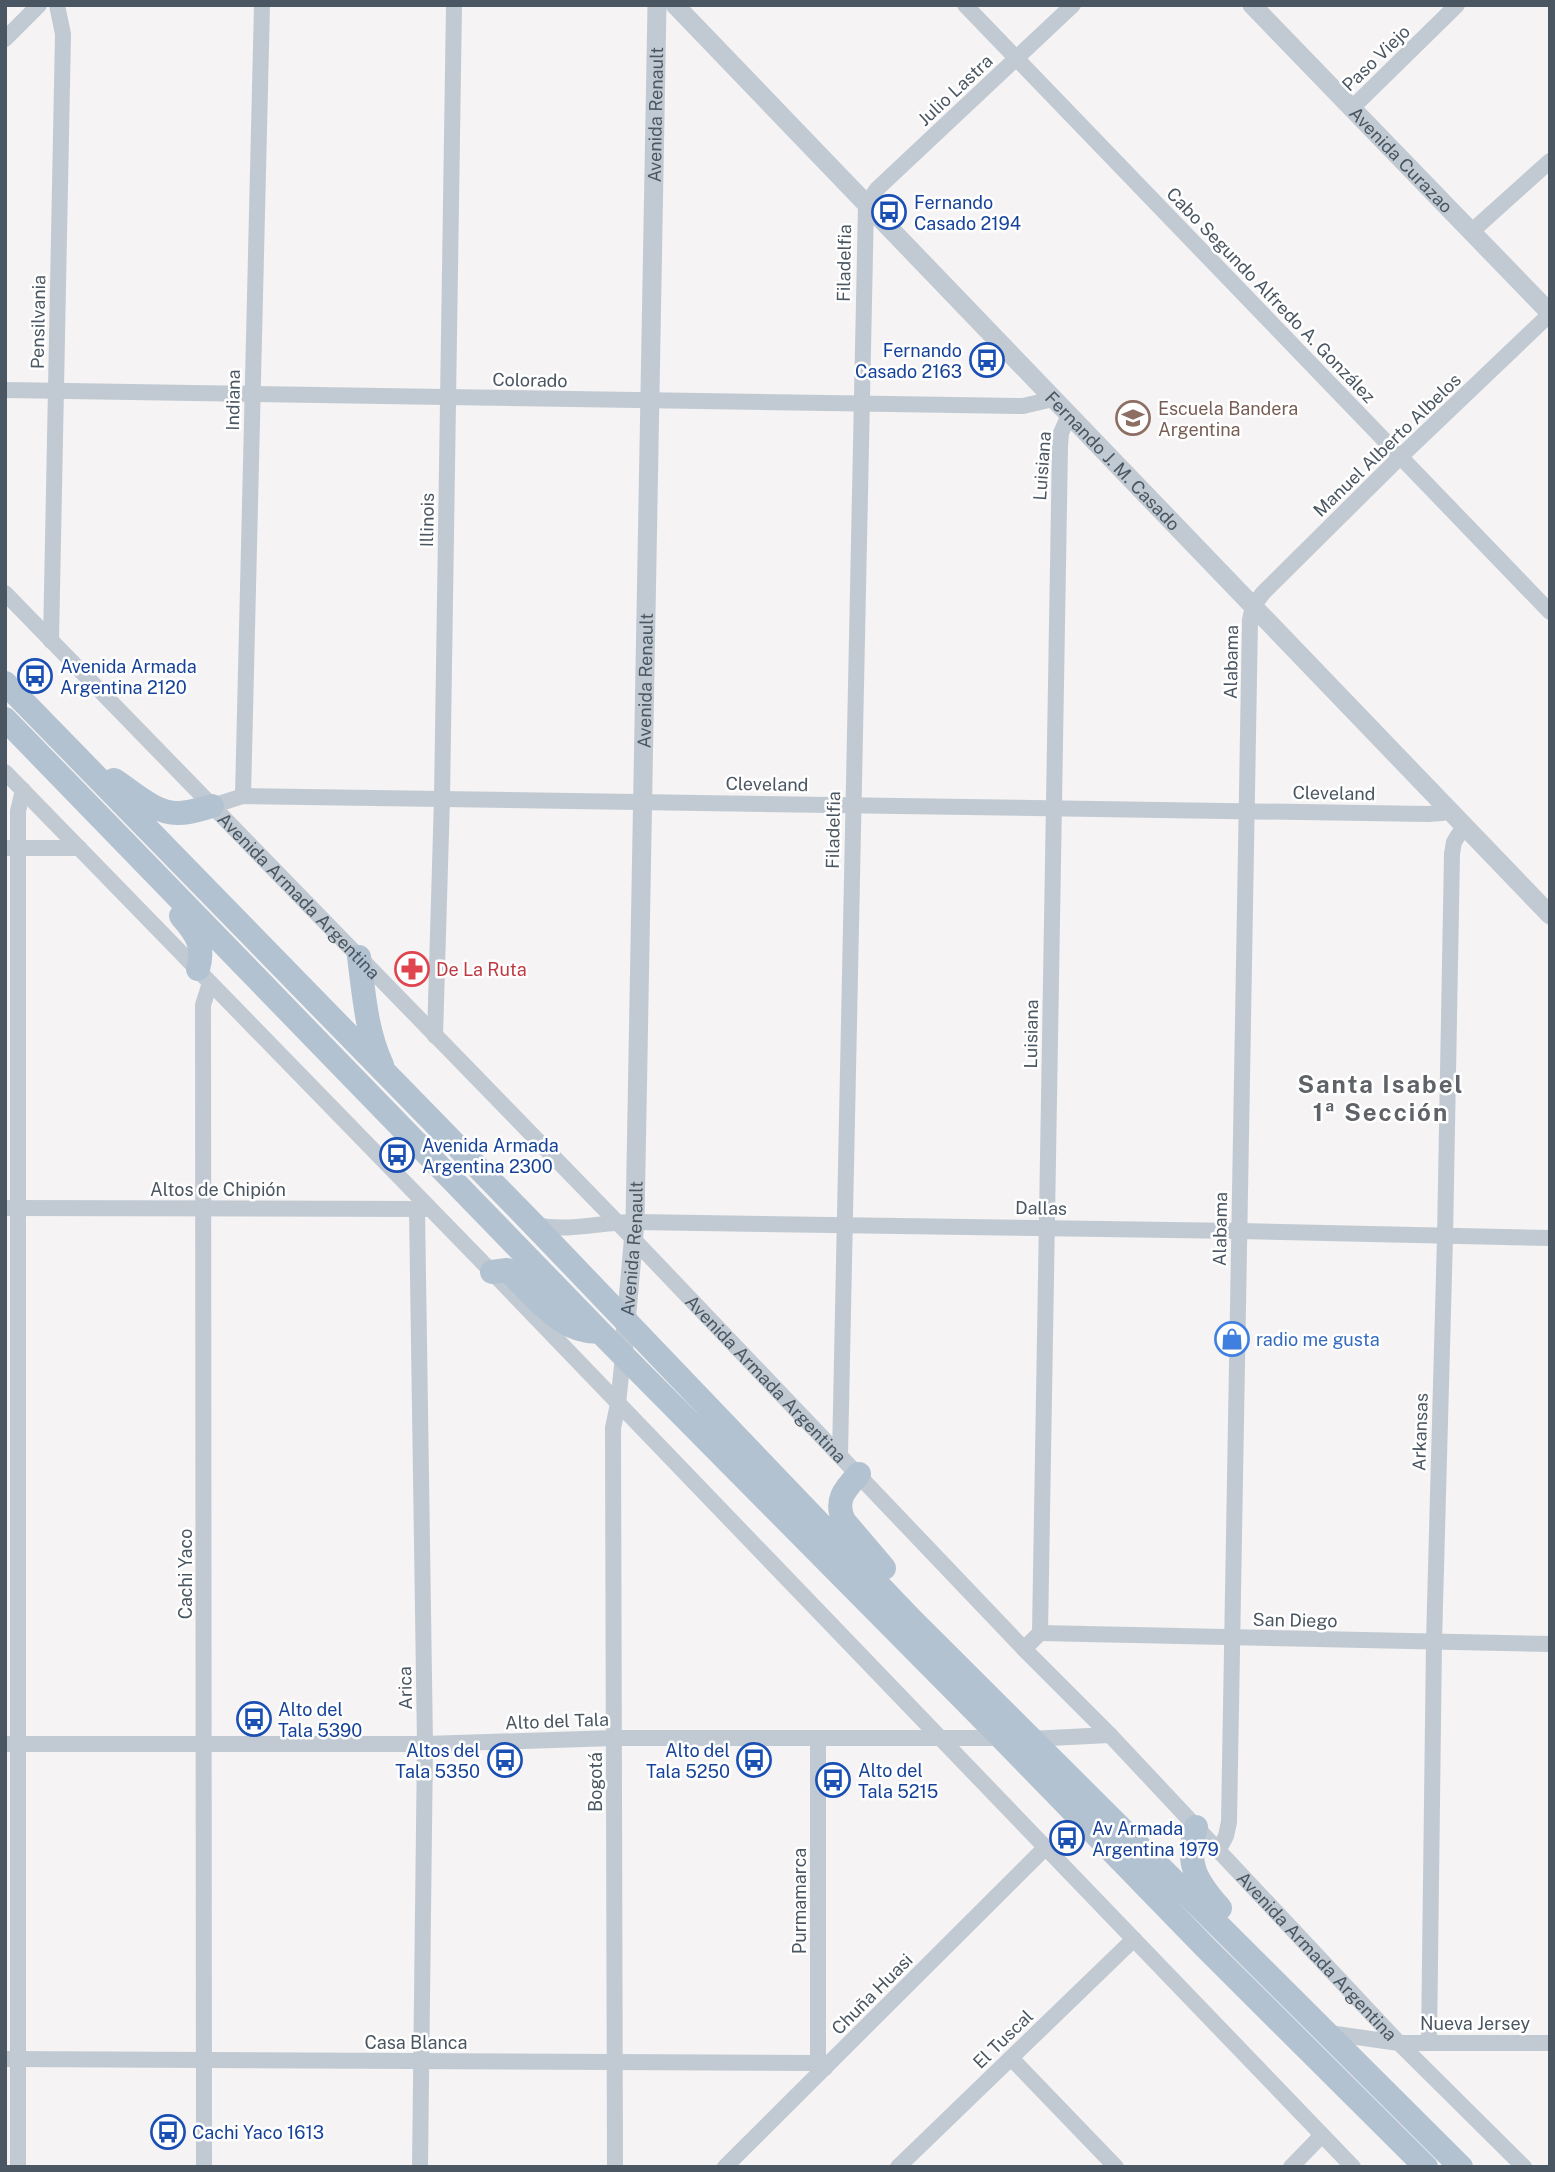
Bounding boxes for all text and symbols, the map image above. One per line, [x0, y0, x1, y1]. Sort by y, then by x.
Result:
street label: Paso Viejo [1338, 21, 1414, 95]
street label: Avenida Renault [643, 47, 667, 183]
street label: Julio Lastra [913, 50, 997, 130]
street label: Avenida Curazao [1346, 102, 1457, 217]
street label: Cabo Segundo Alfredo A. González [1162, 183, 1380, 407]
place label: Fernando Casado 2194 [914, 192, 1021, 234]
bus stop icon: Fernando Casado 2194 [870, 193, 908, 231]
street label: Filadelfia [833, 224, 855, 302]
street label: Pensilvania [27, 275, 49, 369]
place label: Fernando Casado 2163 [855, 340, 962, 382]
bus stop icon: Fernando Casado 2163 [968, 341, 1006, 379]
street label: Indiana [222, 369, 244, 431]
street label: Colorado [492, 369, 568, 391]
street label: Manuel Alberto Albelos [1309, 369, 1465, 521]
street label: Fernando J. M. Casado [1041, 387, 1185, 535]
place label: Escuela Bandera Argentina [1158, 398, 1298, 440]
school or university icon: Escuela Bandera Argentina [1114, 399, 1152, 437]
street label: Luisiana [1029, 431, 1055, 501]
street label: Illinois [416, 493, 438, 547]
street label: Avenida Renault [633, 613, 657, 749]
street label: Alabama [1220, 625, 1242, 699]
place label: Avenida Armada Argentina 2120 [60, 656, 197, 698]
bus stop icon: Avenida Armada Argentina 2120 [16, 657, 54, 695]
street label: Cleveland [725, 773, 809, 795]
street label: Cleveland [1292, 782, 1376, 804]
street label: Filadelfia [822, 791, 844, 869]
street label: Avenida Armada Argentina [214, 808, 385, 983]
pharmacy icon: De La Ruta [393, 950, 431, 988]
place label: De La Ruta [436, 959, 527, 980]
street label: Luisiana [1020, 999, 1042, 1069]
district label: Santa Isabel 1ª Sección [1298, 1070, 1464, 1126]
place label: Avenida Armada Argentina 2300 [422, 1135, 559, 1177]
bus stop icon: Avenida Armada Argentina 2300 [378, 1136, 416, 1174]
street label: Altos de Chipión [150, 1179, 286, 1200]
street label: Avenida Renault [616, 1181, 646, 1317]
street label: Alabama [1209, 1192, 1231, 1266]
street label: Dallas [1015, 1197, 1067, 1219]
street label: Avenida Armada Argentina [682, 1290, 851, 1467]
shop icon: radio me gusta [1213, 1320, 1251, 1358]
place label: radio me gusta [1256, 1329, 1380, 1350]
street label: Arkansas [1408, 1393, 1432, 1471]
street label: Cachi Yaco [175, 1529, 196, 1619]
street label: San Diego [1252, 1609, 1338, 1631]
street label: Arica [394, 1666, 416, 1710]
place label: Alto del Tala 5390 [278, 1699, 362, 1741]
bus stop icon: Alto del Tala 5390 [235, 1700, 273, 1738]
street label: Alto del Tala [505, 1709, 609, 1733]
place label: Altos del Tala 5350 [395, 1740, 480, 1782]
place label: Alto del Tala 5250 [646, 1740, 730, 1782]
bus stop icon: Altos del Tala 5350 [486, 1741, 524, 1779]
bus stop icon: Alto del Tala 5250 [735, 1741, 773, 1779]
street label: Bogotá [585, 1752, 606, 1812]
place label: Alto del Tala 5215 [858, 1760, 938, 1802]
bus stop icon: Alto del Tala 5215 [814, 1761, 852, 1799]
place label: Av Armada Argentina 1979 [1092, 1818, 1219, 1860]
bus stop icon: Av Armada Argentina 1979 [1048, 1819, 1086, 1857]
street label: Purmamarca [789, 1848, 810, 1954]
street label: Avenida Armada Argentina [1233, 1867, 1401, 2045]
street label: Chuña Huasi [827, 1949, 917, 2039]
street label: El Tuscal [969, 2005, 1037, 2073]
street label: Nueva Jersey [1420, 2013, 1530, 2034]
street label: Casa Blanca [365, 2032, 468, 2053]
bus stop icon: Cachi Yaco 1613 [149, 2113, 187, 2151]
place label: Cachi Yaco 1613 [192, 2122, 324, 2143]

